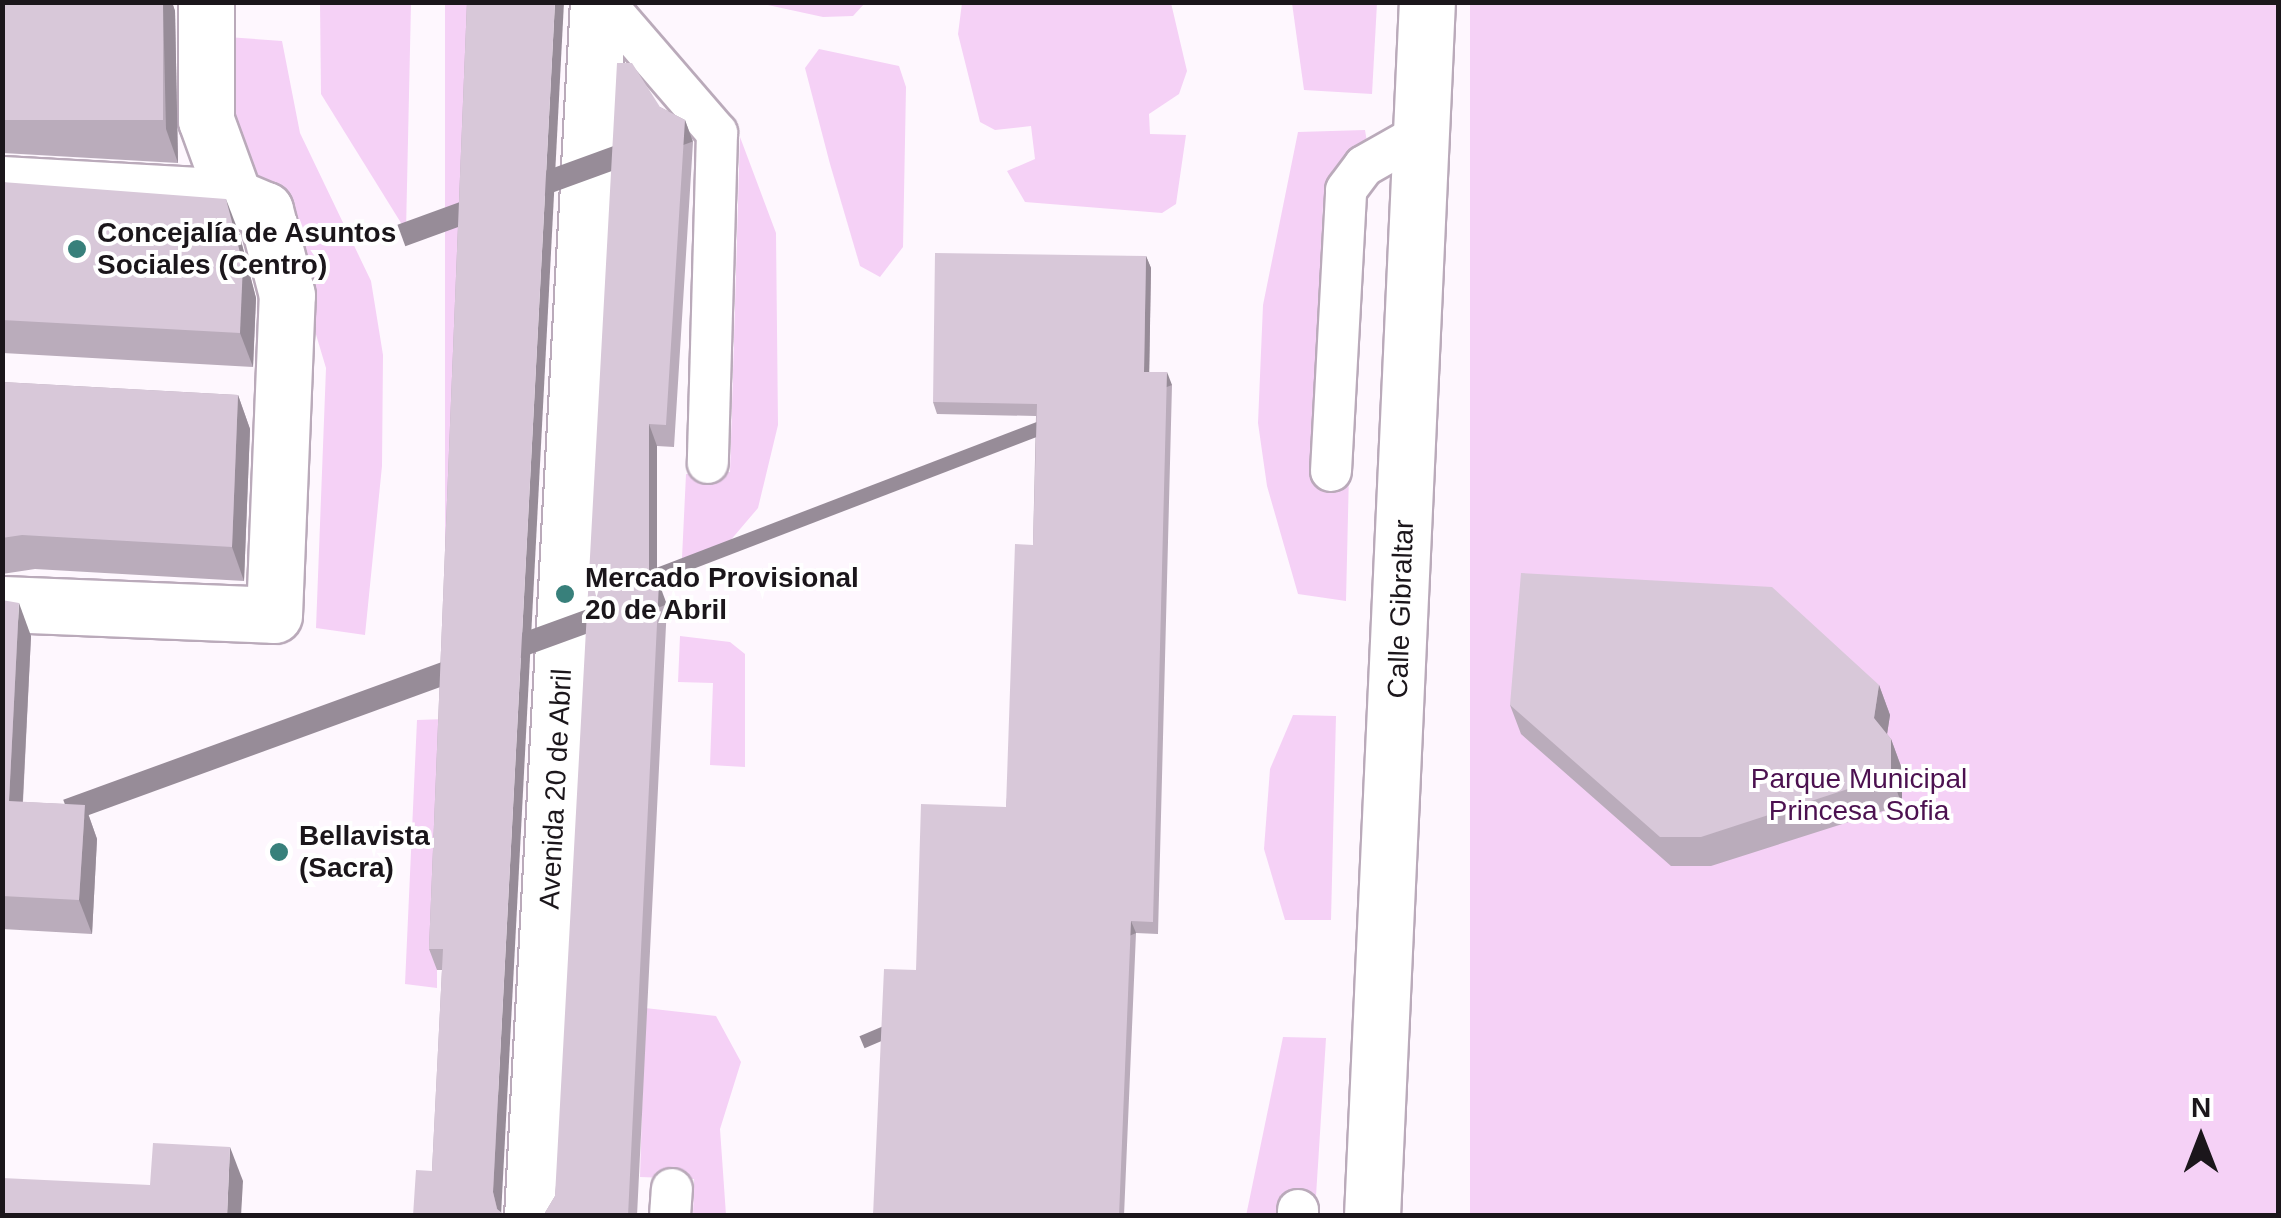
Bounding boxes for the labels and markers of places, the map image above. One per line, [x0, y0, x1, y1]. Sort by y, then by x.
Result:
place label: Concejalía de Asuntos Sociales (Centro) [97, 216, 397, 282]
marker: Concejalía de Asuntos Sociales (Centro) [66, 238, 88, 260]
place label: Mercado Provisional 20 de Abril [585, 561, 859, 627]
marker: Mercado Provisional 20 de Abril [554, 583, 576, 605]
place label: Bellavista (Sacra) [299, 819, 430, 885]
marker: Bellavista (Sacra) [268, 841, 290, 863]

